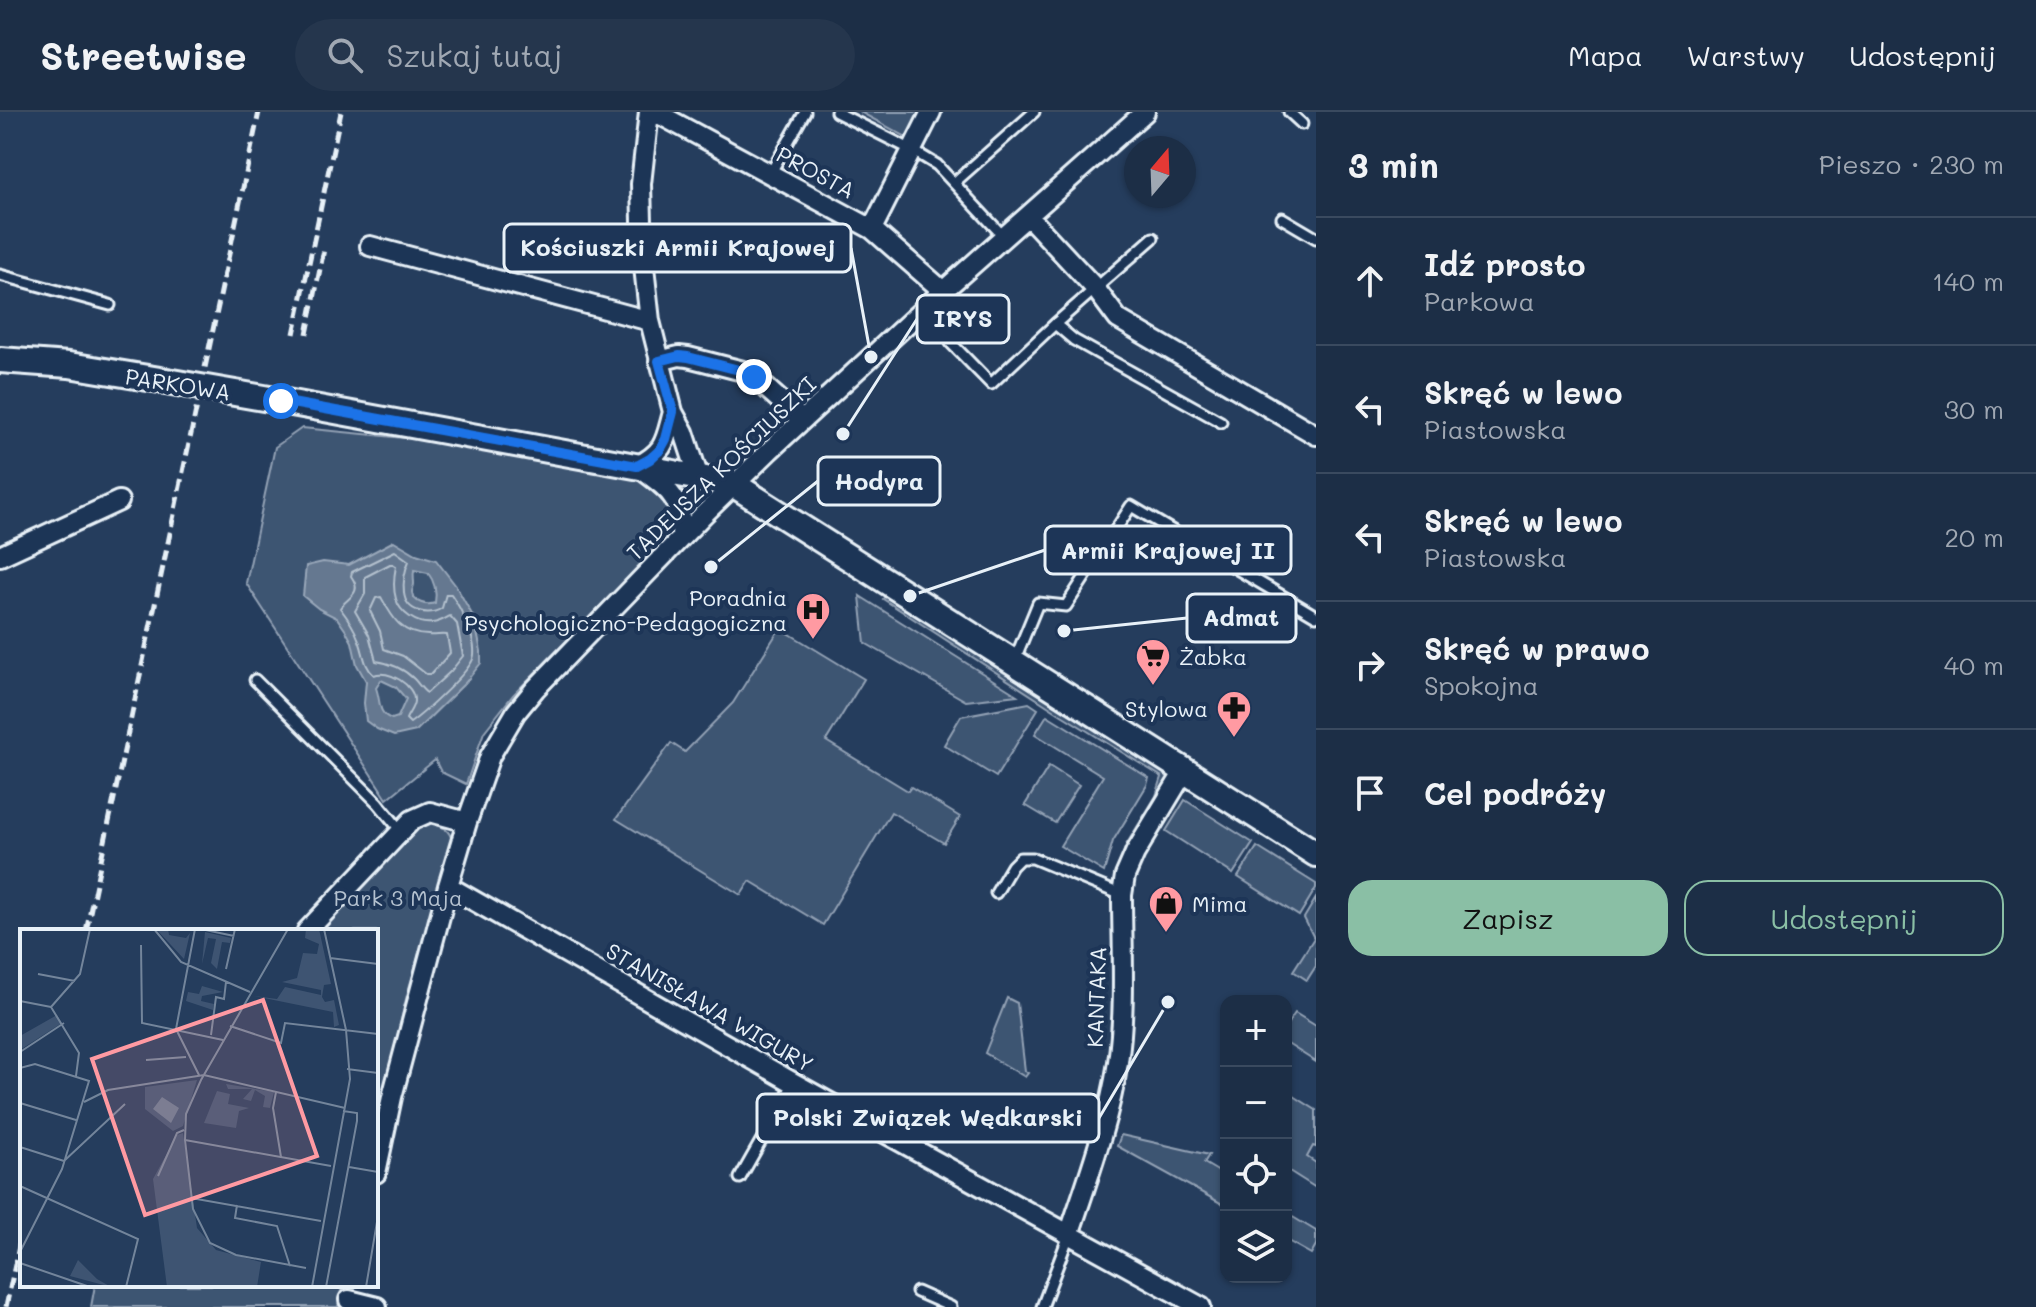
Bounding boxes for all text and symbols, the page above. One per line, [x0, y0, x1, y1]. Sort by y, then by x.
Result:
search box [295, 19, 855, 91]
text: Streetwise [40, 30, 247, 80]
icon: search [323, 33, 367, 77]
text: Szukaj tutaj [387, 35, 562, 75]
text: Mapa [1568, 37, 1643, 73]
text: Warstwy [1687, 37, 1805, 73]
text: Udostępnij [1849, 37, 1996, 73]
north arrow [1124, 136, 1196, 208]
street label: PROSTA [772, 139, 860, 205]
text: 3 min [1348, 142, 1439, 187]
text: Pieszo · 230 m [1819, 147, 2004, 181]
callout: Kościuszki Armii Krajowej [504, 224, 851, 272]
text: Kościuszki Armii Krajowej [520, 231, 836, 262]
text: Idź prosto [1424, 244, 1585, 284]
icon: ahead [1348, 259, 1392, 303]
text: 140 m [1932, 264, 2004, 298]
text: Parkowa [1424, 284, 1535, 318]
callout: IRYS [917, 295, 1009, 343]
text: IRYS [933, 302, 993, 333]
route end [736, 359, 772, 395]
street label: PARKOWA [123, 361, 233, 407]
street label: TADEUSZA KOŚCIUSZKI [620, 370, 822, 566]
text: Skręć w lewo [1424, 372, 1622, 412]
route start [263, 383, 299, 419]
icon: left [1348, 387, 1392, 431]
text: 30 m [1944, 392, 2004, 426]
text: Piastowska [1424, 412, 1566, 446]
callout: Hodyra [818, 457, 940, 505]
text: Hodyra [834, 465, 924, 496]
text: Skręć w lewo [1424, 500, 1622, 540]
icon: left [1348, 515, 1392, 559]
text: 20 m [1944, 520, 2004, 554]
callout: Armii Krajowej II [1045, 526, 1291, 574]
text: Armii Krajowej II [1061, 534, 1275, 565]
text: Piastowska [1424, 540, 1566, 574]
place label: Poradnia Psychologiczno-Pedagogiczna [464, 583, 787, 637]
hospital icon: Poradnia Psychologiczno-Pedagogiczna [794, 591, 832, 641]
callout: Admat [1187, 594, 1296, 642]
text: Admat [1203, 601, 1279, 632]
text: Skręć w prawo [1424, 628, 1649, 668]
supermarket icon: Żabka [1134, 637, 1172, 687]
place label: Żabka [1179, 642, 1247, 671]
icon: right [1348, 643, 1392, 687]
text: 40 m [1944, 648, 2004, 682]
text: Spokojna [1424, 668, 1539, 702]
pharmacy icon: Stylowa [1215, 689, 1253, 739]
place label: Stylowa [1125, 694, 1208, 723]
icon: arrive [1348, 771, 1392, 815]
text: Cel podróży [1424, 773, 1606, 813]
button: Zapisz [1348, 880, 1668, 956]
button: Udostępnij [1684, 880, 2004, 956]
park label: Park 3 Maja [333, 883, 463, 912]
shop icon: Mima [1147, 884, 1185, 934]
place label: Mima [1192, 889, 1248, 918]
inset map [20, 929, 378, 1287]
street label: STANISŁAWA WIGURY [601, 936, 819, 1078]
street label: KANTAKA [1080, 946, 1112, 1048]
map controls [1220, 995, 1292, 1283]
button: + [1220, 995, 1292, 1067]
button: − [1220, 1067, 1292, 1139]
callout: Polski Związek Wędkarski [757, 1094, 1099, 1142]
text: Polski Związek Wędkarski [773, 1101, 1083, 1132]
button: locate [1220, 1139, 1292, 1211]
button: layers [1220, 1211, 1292, 1283]

